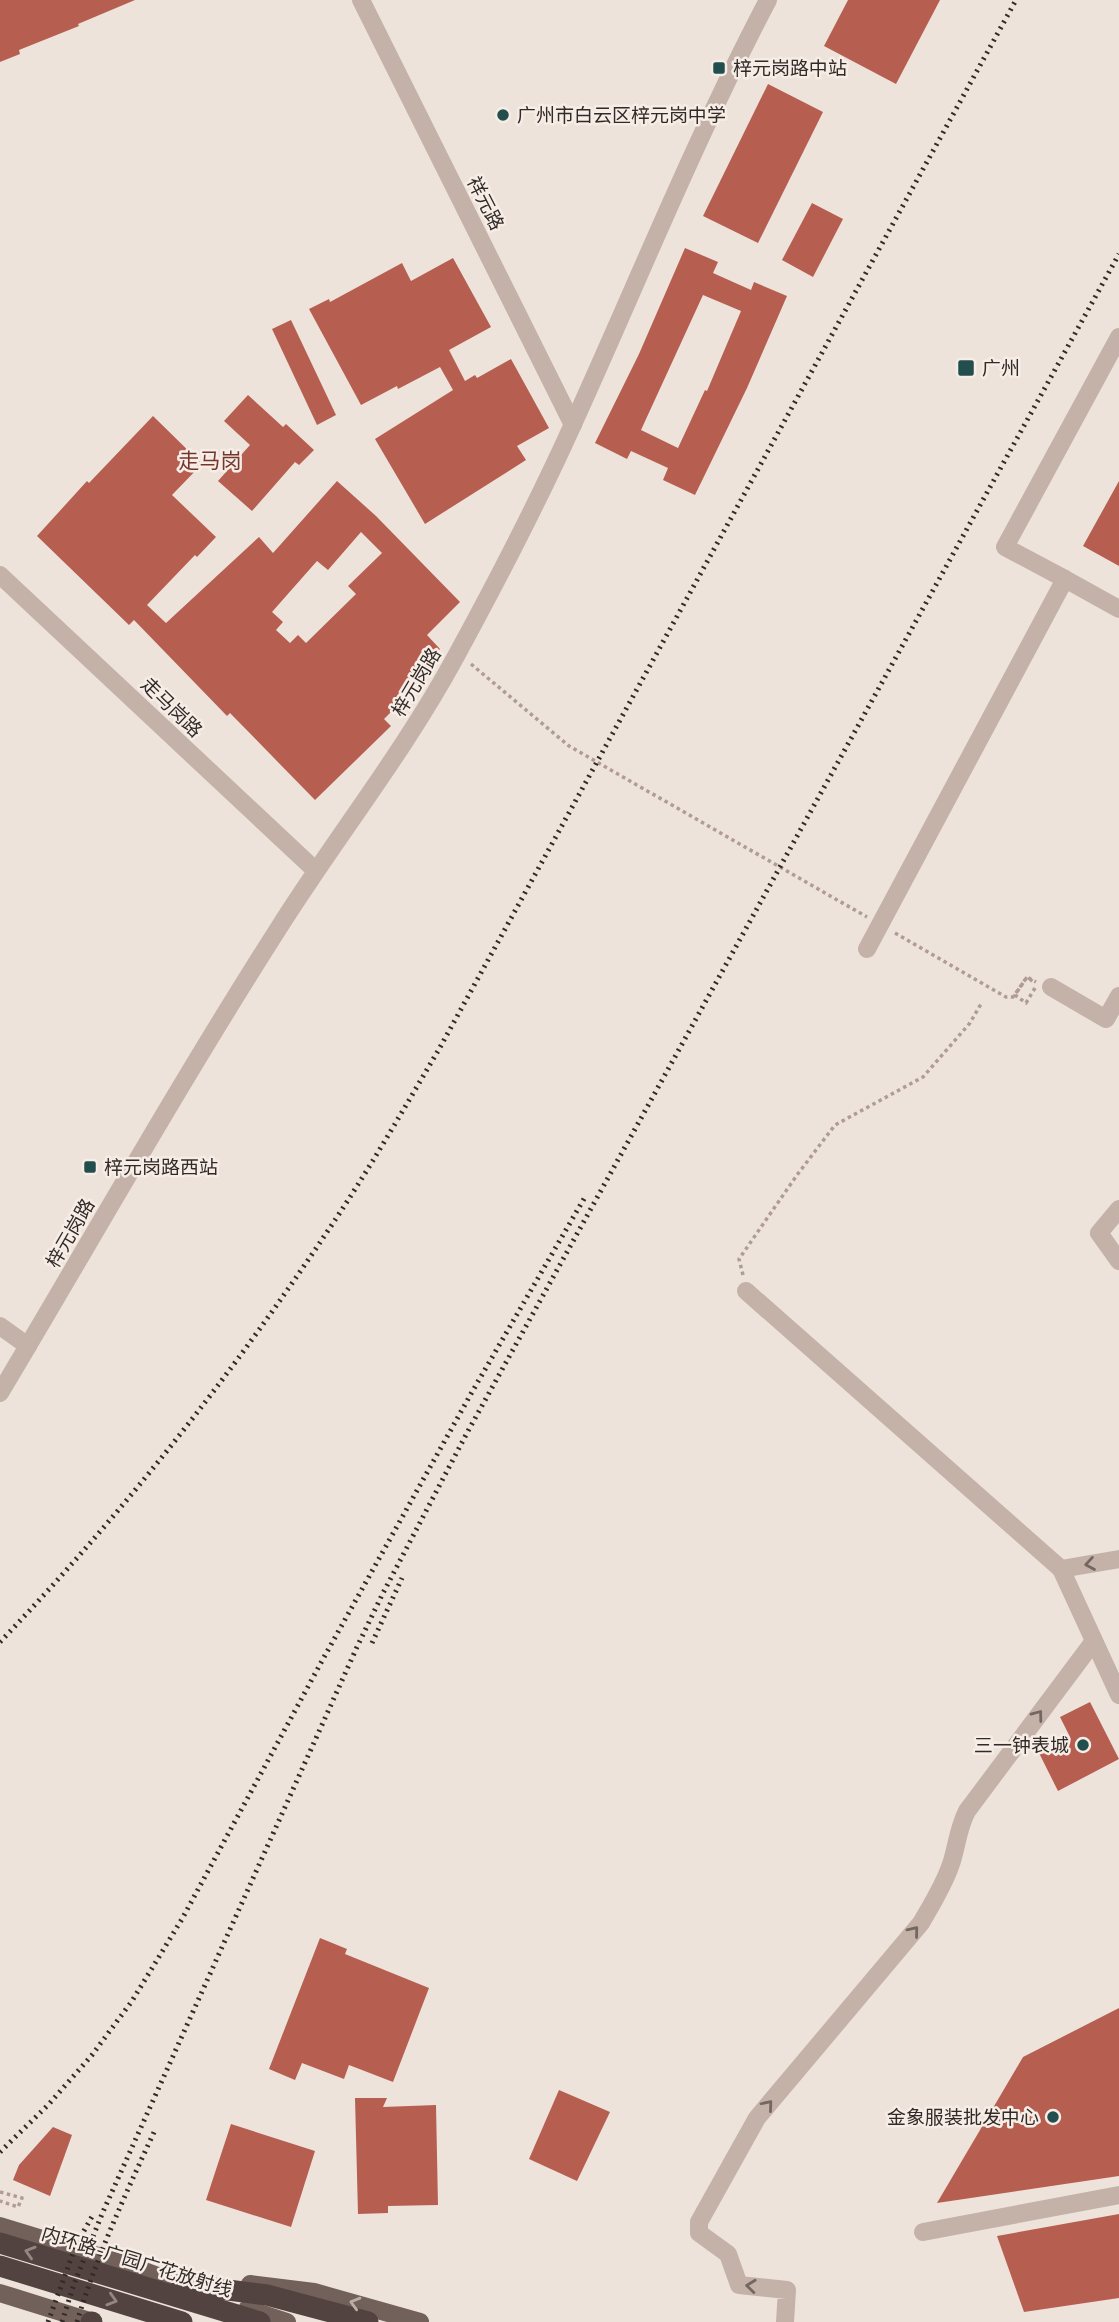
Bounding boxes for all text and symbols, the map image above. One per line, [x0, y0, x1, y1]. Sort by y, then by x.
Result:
place label: 梓元岗路中站 [733, 53, 847, 82]
marker: 梓元岗路中站 [711, 60, 727, 76]
place label: 广州市白云区梓元岗中学 [517, 100, 726, 129]
marker: 广州市白云区梓元岗中学 [495, 107, 511, 123]
street label: 祥元路 [461, 171, 512, 235]
place label: 广州 [982, 353, 1020, 382]
marker: 广州 [956, 358, 976, 378]
district label: 走马岗 [179, 444, 242, 476]
street label: 梓元岗路 [384, 642, 448, 722]
street label: 走马岗路 [135, 670, 210, 743]
place label: 梓元岗路西站 [104, 1152, 218, 1181]
marker: 梓元岗路西站 [82, 1159, 98, 1175]
street label: 梓元岗路 [38, 1193, 101, 1273]
one-way arrow [1084, 1556, 1096, 1571]
one-way arrow [1030, 1711, 1043, 1723]
place label: 三一钟表城 [974, 1730, 1069, 1759]
marker: 三一钟表城 [1075, 1737, 1091, 1753]
one-way arrow [906, 1926, 918, 1939]
one-way arrow [760, 2101, 772, 2114]
place label: 金象服装批发中心 [887, 2102, 1039, 2131]
marker: 金象服装批发中心 [1045, 2109, 1061, 2125]
street label: 内环路-广园广花放射线 [38, 2218, 236, 2303]
one-way arrow [25, 2246, 37, 2261]
one-way arrow [746, 2279, 757, 2294]
one-way arrow [106, 2292, 118, 2307]
one-way arrow [349, 2296, 361, 2311]

